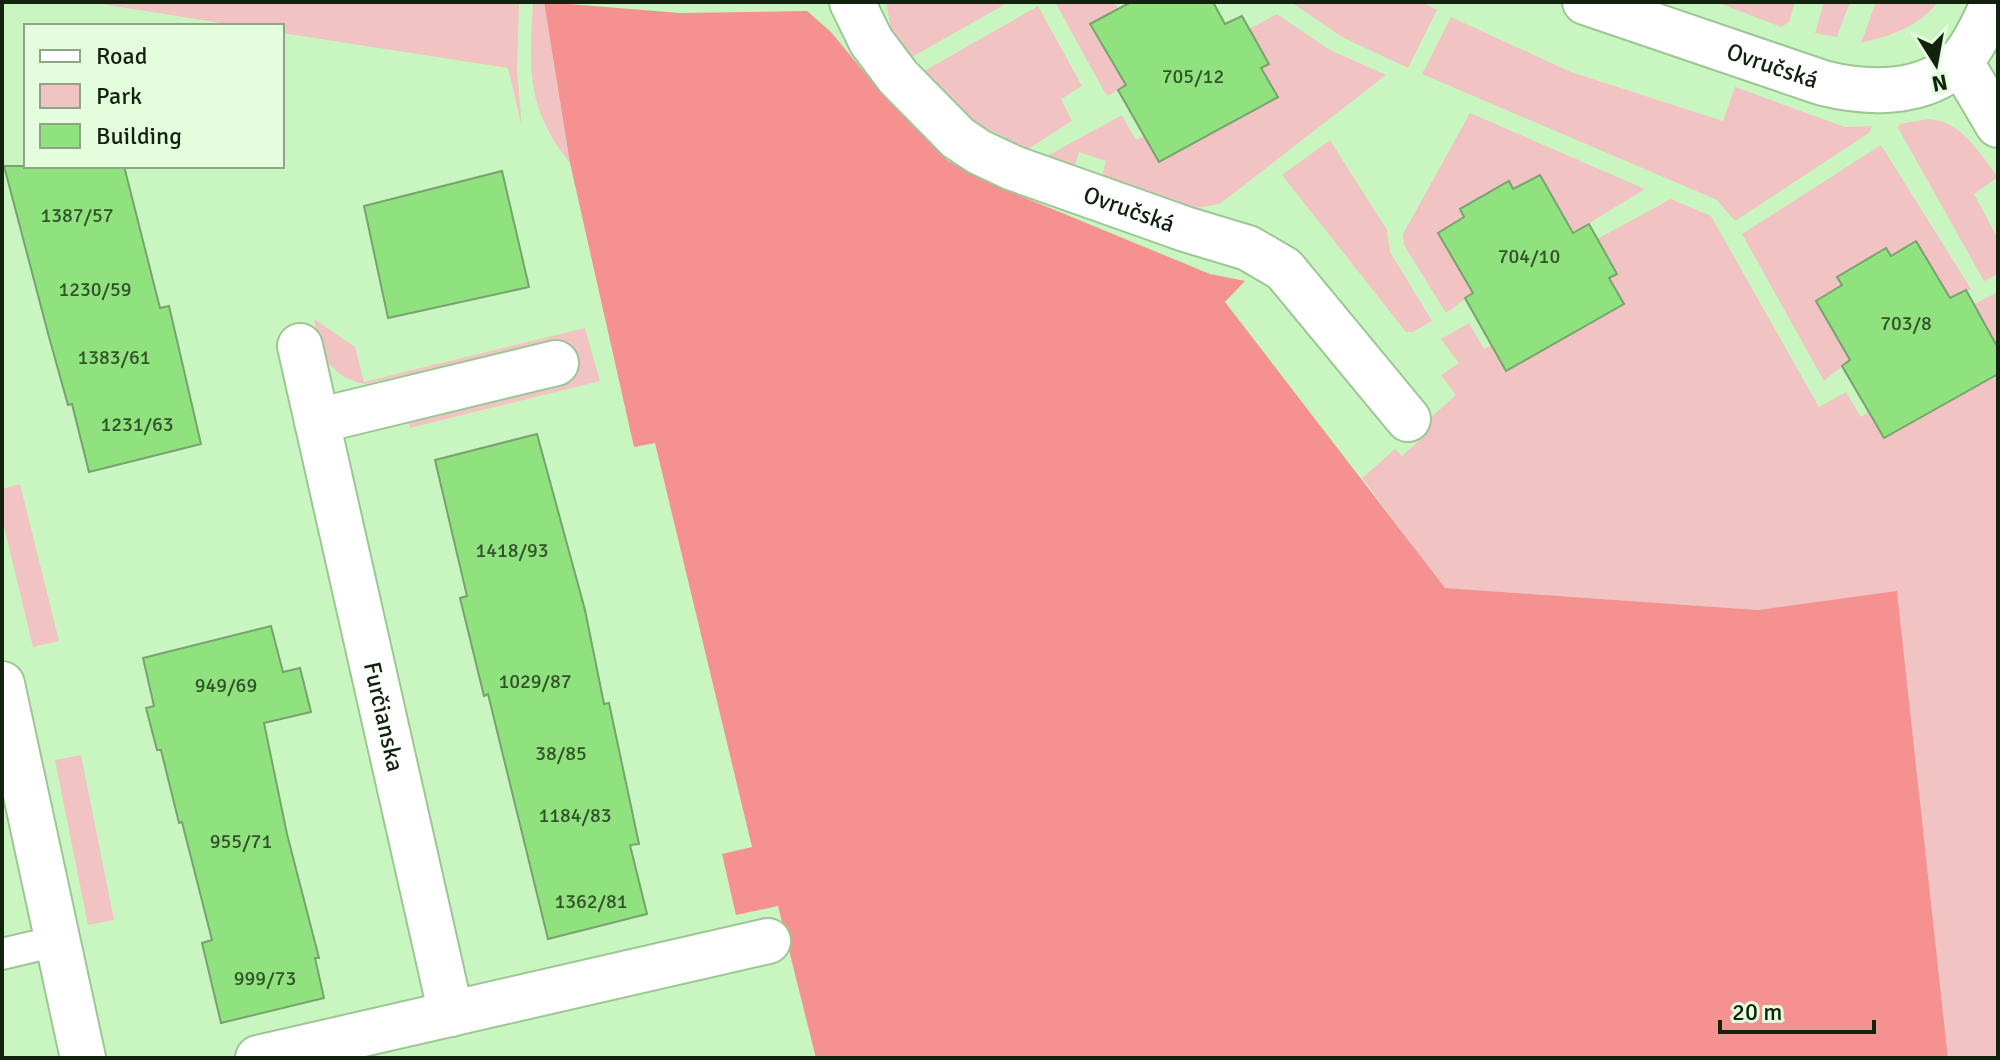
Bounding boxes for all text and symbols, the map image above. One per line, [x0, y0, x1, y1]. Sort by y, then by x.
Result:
legend [24, 24, 284, 168]
north arrow [1896, 24, 1976, 104]
street label: Ovručská [1723, 36, 1822, 95]
text: Road [96, 41, 147, 71]
house number: 705/12 [1162, 64, 1224, 89]
text: N [1930, 68, 1950, 98]
text: Park [96, 81, 142, 111]
text: Building [96, 121, 182, 151]
street label: Ovručská [1080, 179, 1179, 239]
house number: 1387/57 [40, 203, 114, 228]
house number: 704/10 [1498, 244, 1560, 269]
house number: 1230/59 [58, 277, 132, 302]
house number: 703/8 [1880, 311, 1932, 336]
house number: 1383/61 [77, 345, 151, 370]
house number: 1231/63 [100, 412, 174, 437]
house number: 1418/93 [475, 538, 549, 563]
street label: Furčianska [357, 659, 411, 774]
house number: 1029/87 [498, 669, 572, 694]
house number: 949/69 [195, 673, 257, 698]
house number: 38/85 [535, 741, 587, 766]
house number: 1184/83 [538, 803, 612, 828]
house number: 955/71 [210, 829, 272, 854]
house number: 1362/81 [554, 889, 628, 914]
house number: 999/73 [234, 966, 296, 991]
scale bar [1720, 984, 1874, 1034]
text: 20 m [1732, 997, 1782, 1027]

